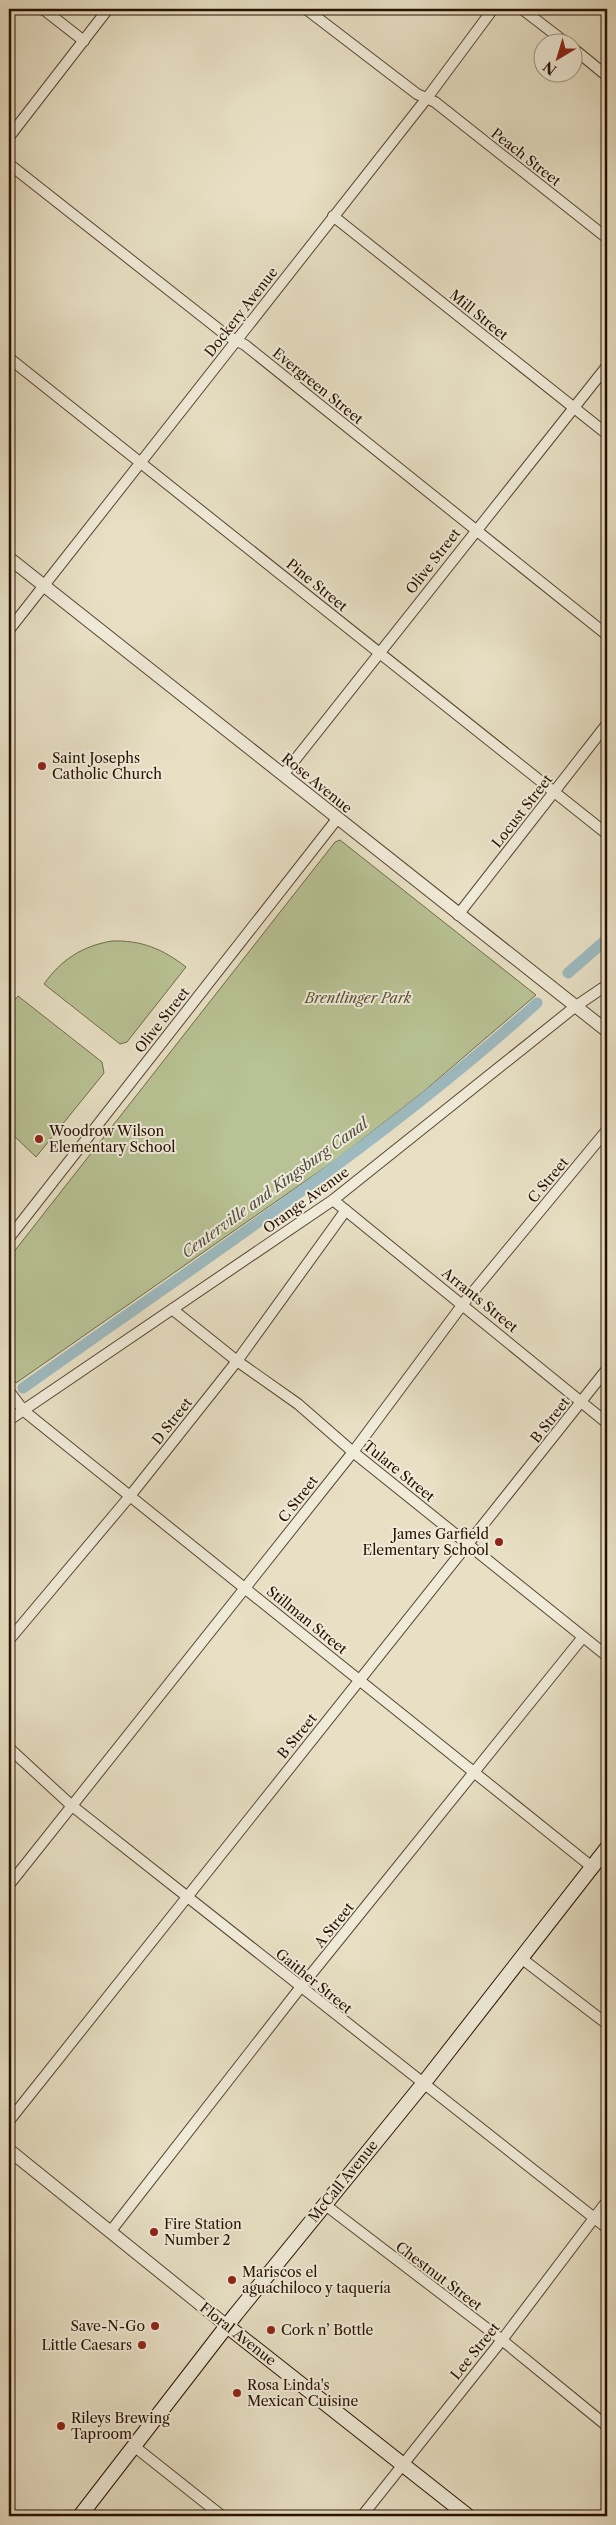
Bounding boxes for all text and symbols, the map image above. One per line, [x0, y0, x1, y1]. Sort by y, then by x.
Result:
north arrow [534, 32, 584, 82]
text: N [540, 57, 560, 79]
street label: Peach Street [488, 124, 565, 190]
street label: Dockery Avenue [200, 263, 282, 360]
street label: Mill Street [446, 286, 512, 344]
street label: Evergreen Street [269, 344, 367, 428]
street label: Olive Street [402, 525, 464, 597]
street label: Pine Street [283, 555, 351, 615]
place label: Saint Josephs Catholic Church [52, 749, 162, 783]
street label: Rose Avenue [278, 749, 356, 817]
marker: Saint Josephs Catholic Church [36, 760, 48, 772]
street label: Locust Street [488, 771, 556, 851]
street label: Olive Street [131, 984, 193, 1056]
park label: Brentlinger Park [304, 989, 412, 1007]
water label: Centerville and Kingsburg Canal [178, 1112, 374, 1262]
place label: Woodrow Wilson Elementary School [48, 1122, 175, 1156]
marker: Woodrow Wilson Elementary School [33, 1133, 45, 1145]
street label: C Street [524, 1153, 572, 1207]
street label: Orange Avenue [260, 1163, 353, 1237]
street label: Arrants Street [438, 1263, 522, 1336]
street label: B Street [527, 1393, 573, 1446]
street label: D Street [148, 1394, 196, 1448]
street label: Tulare Street [359, 1437, 439, 1505]
street label: C Street [274, 1472, 322, 1526]
place label: James Garfield Elementary School [363, 1525, 489, 1559]
marker: James Garfield Elementary School [493, 1536, 505, 1548]
street label: Stillman Street [263, 1582, 351, 1658]
street label: B Street [273, 1710, 321, 1762]
street label: A Street [310, 1899, 358, 1952]
street label: Gaither Street [272, 1945, 356, 2017]
street label: McCall Avenue [304, 2136, 382, 2226]
place label: Fire Station Number 2 [164, 2215, 242, 2249]
marker: Fire Station Number 2 [148, 2226, 160, 2238]
street label: Chestnut Street [392, 2237, 486, 2315]
place label: Mariscos el aguachiloco y taquería [242, 2263, 392, 2297]
marker: Mariscos el aguachiloco y taquería [226, 2274, 238, 2286]
street label: Floral Avenue [196, 2299, 280, 2370]
place label: Save-N-Go [71, 2317, 145, 2335]
street label: Lee Street [447, 2319, 504, 2383]
marker: Save-N-Go [149, 2320, 161, 2332]
place label: Cork n’ Bottle [281, 2321, 374, 2339]
marker: Cork n’ Bottle [265, 2324, 277, 2336]
place label: Little Caesars [41, 2336, 132, 2354]
marker: Little Caesars [136, 2339, 148, 2351]
place label: Rosa Linda's Mexican Cuisine [247, 2376, 359, 2410]
marker: Rosa Linda's Mexican Cuisine [231, 2387, 243, 2399]
place label: Rileys Brewing Taproom [71, 2409, 170, 2443]
marker: Rileys Brewing Taproom [55, 2420, 67, 2432]

